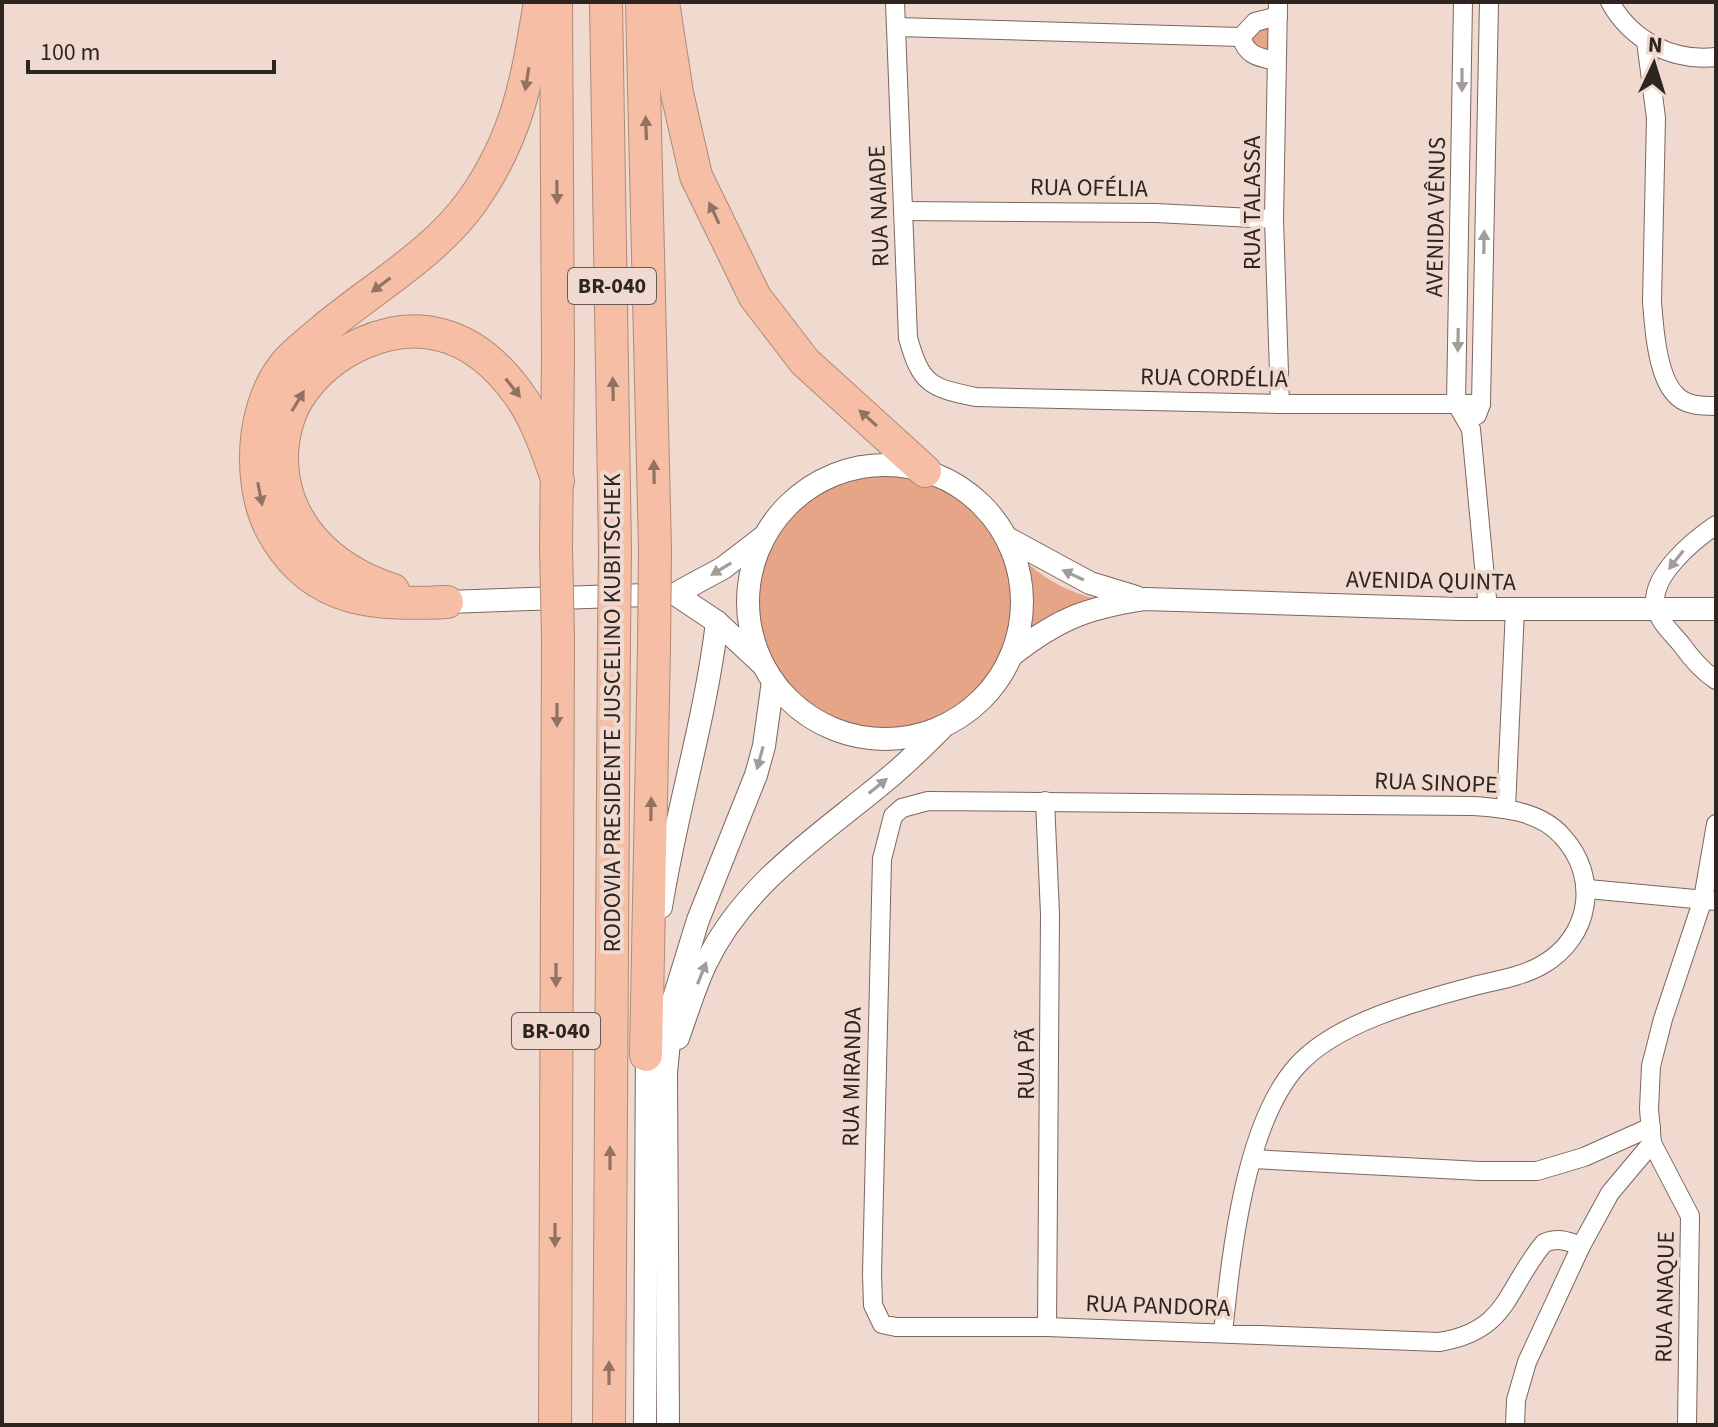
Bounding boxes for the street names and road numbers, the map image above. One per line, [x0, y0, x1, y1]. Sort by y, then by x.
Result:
street label: RUA TALASSA [1235, 136, 1270, 270]
street label: AVENIDA VÊNUS [1417, 136, 1455, 298]
street label: RUA NAIADE [859, 144, 899, 268]
street label: RUA OFÉLIA [1030, 169, 1148, 207]
road number: BR-040 [568, 268, 656, 304]
street label: RUA CORDÉLIA [1140, 359, 1288, 397]
street label: RODOVIA PRESIDENTE JUSCELINO KUBITSCHEK [595, 473, 630, 953]
street label: AVENIDA QUINTA [1346, 562, 1516, 600]
street label: RUA SINOPE [1374, 763, 1498, 803]
street label: RUA MIRANDA [833, 1007, 871, 1147]
road number: BR-040 [512, 1013, 600, 1049]
street label: RUA PÃ [1009, 1028, 1044, 1100]
street label: RUA ANAQUE [1646, 1231, 1684, 1363]
street label: RUA PANDORA [1085, 1286, 1231, 1326]

